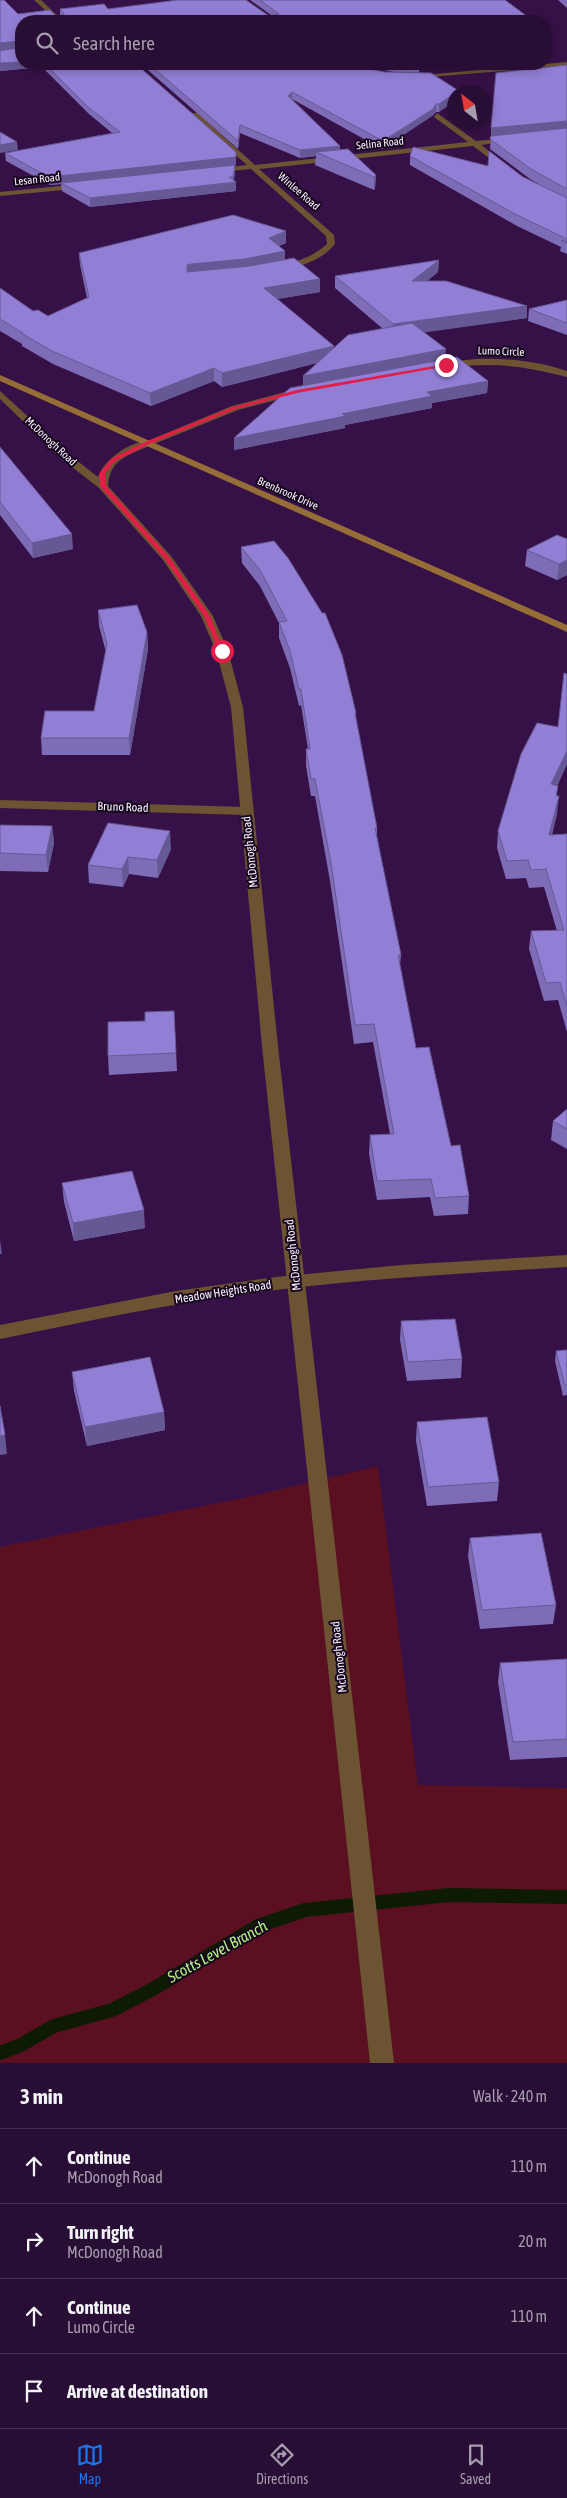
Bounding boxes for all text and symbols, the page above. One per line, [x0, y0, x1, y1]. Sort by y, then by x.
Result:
search box [15, 15, 552, 70]
icon: search [33, 29, 61, 57]
text: Search here [73, 32, 155, 54]
north arrow [447, 85, 492, 130]
street label: Selina Road [355, 135, 405, 151]
street label: Winlee Road [276, 170, 322, 212]
street label: Lesan Road [13, 171, 61, 187]
street label: Lumo Circle [477, 344, 525, 358]
route end [435, 354, 458, 377]
street label: McDonogh Road [23, 414, 79, 468]
street label: Brenbrook Drive [256, 474, 320, 512]
route start [211, 640, 234, 663]
street label: Bruno Road [97, 799, 149, 815]
street label: McDonogh Road [239, 816, 261, 888]
street label: McDonogh Road [282, 1219, 304, 1291]
street label: Meadow Heights Road [174, 1277, 272, 1307]
street label: McDonogh Road [328, 1621, 350, 1693]
water label: Scotts Level Branch [163, 1916, 270, 1986]
text: 3 min [20, 2084, 63, 2108]
text: Walk · 240 m [473, 2087, 547, 2105]
text: Continue [67, 2146, 131, 2168]
icon: ahead [20, 2152, 48, 2180]
text: 110 m [511, 2157, 547, 2175]
text: McDonogh Road [67, 2168, 163, 2186]
text: Turn right [67, 2221, 134, 2243]
icon: right [20, 2227, 48, 2255]
text: 20 m [518, 2232, 547, 2250]
text: McDonogh Road [67, 2243, 163, 2261]
text: Continue [67, 2296, 131, 2318]
icon: ahead [20, 2302, 48, 2330]
text: 110 m [511, 2307, 547, 2325]
text: Lumo Circle [67, 2318, 135, 2336]
icon: arrive [20, 2377, 48, 2405]
text: Arrive at destination [67, 2380, 208, 2402]
tab: Map [76, 2441, 104, 2487]
tab: Directions [256, 2441, 308, 2487]
tab: Saved [460, 2441, 491, 2487]

